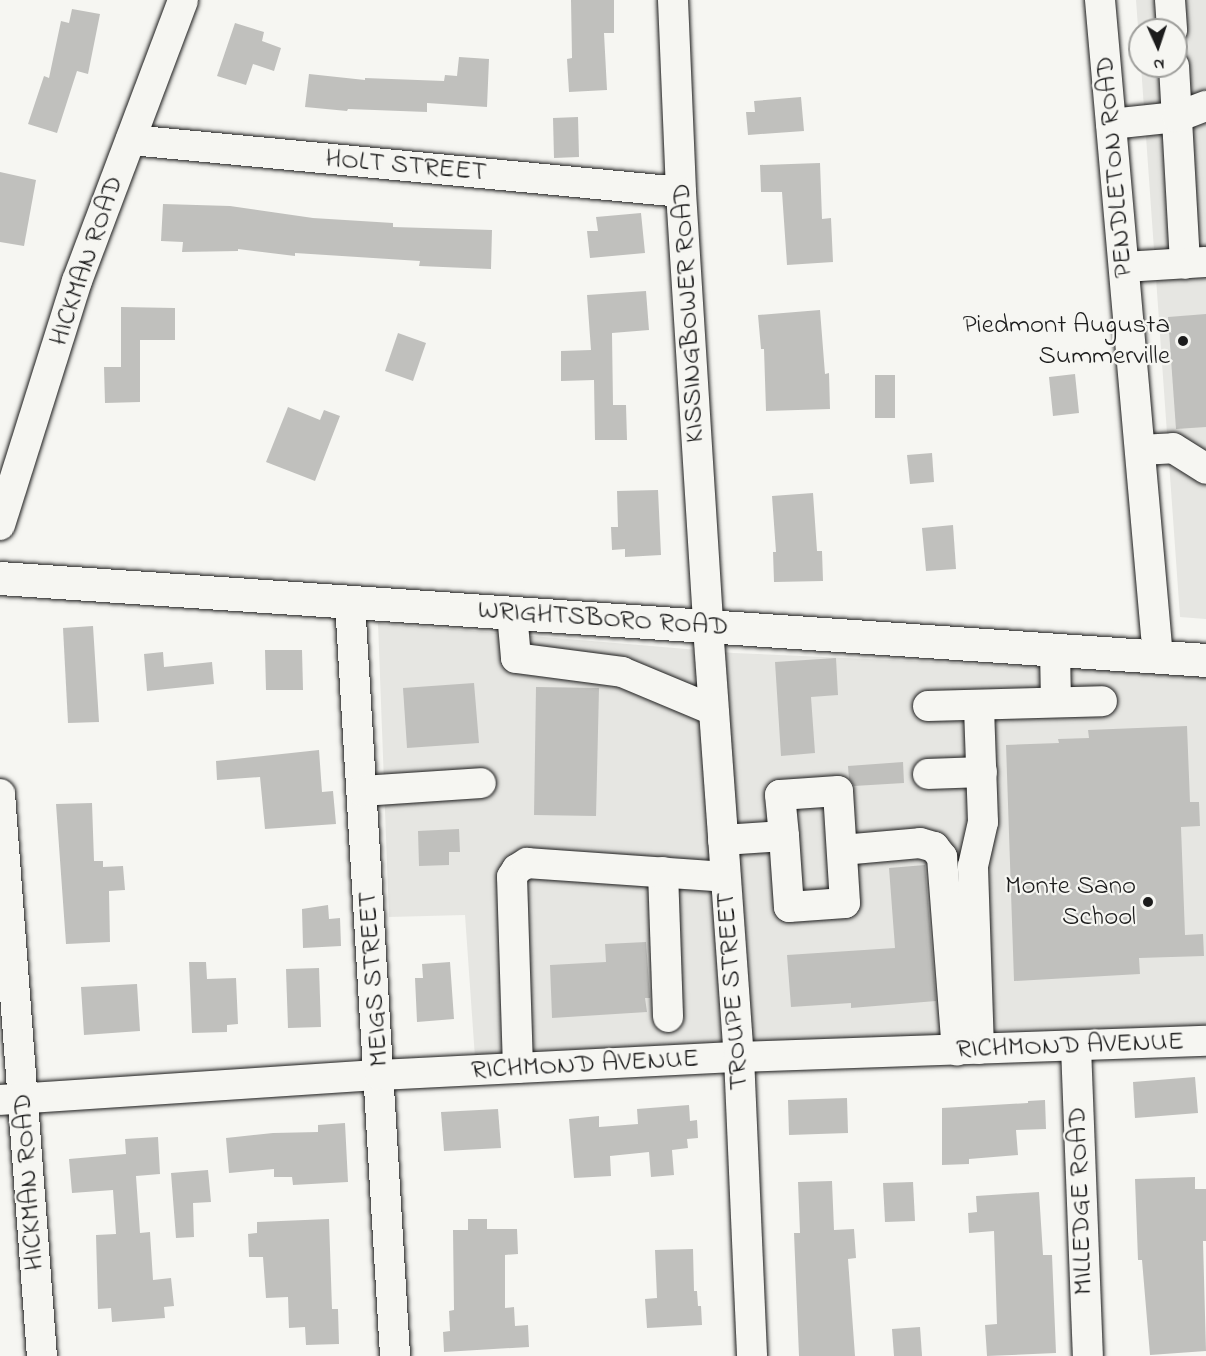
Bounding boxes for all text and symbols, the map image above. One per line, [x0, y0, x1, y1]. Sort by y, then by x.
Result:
north arrow [1128, 18, 1188, 78]
text: N [1153, 52, 1165, 76]
street label: PENDLETON ROAD [1089, 55, 1141, 279]
street label: HOLT STREET [324, 143, 488, 189]
street label: HICKMAN ROAD [43, 172, 131, 350]
street label: KISSINGBOWER ROAD [666, 182, 712, 444]
place label: Piedmont Augusta Summerville [963, 309, 1170, 372]
marker: Piedmont Augusta Summerville [1174, 332, 1192, 350]
street label: WRIGHTSBORO ROAD [477, 594, 729, 644]
place label: Monte Sano School [1005, 870, 1136, 933]
street label: MEIGS STREET [352, 890, 396, 1068]
street label: TROUPE STREET [710, 891, 756, 1091]
marker: Monte Sano School [1141, 895, 1155, 909]
street label: RICHMOND AVENUE [955, 1026, 1185, 1066]
street label: RICHMOND AVENUE [470, 1043, 700, 1087]
street label: HICKMAN ROAD [7, 1092, 51, 1272]
street label: MILLEDGE ROAD [1062, 1106, 1100, 1296]

